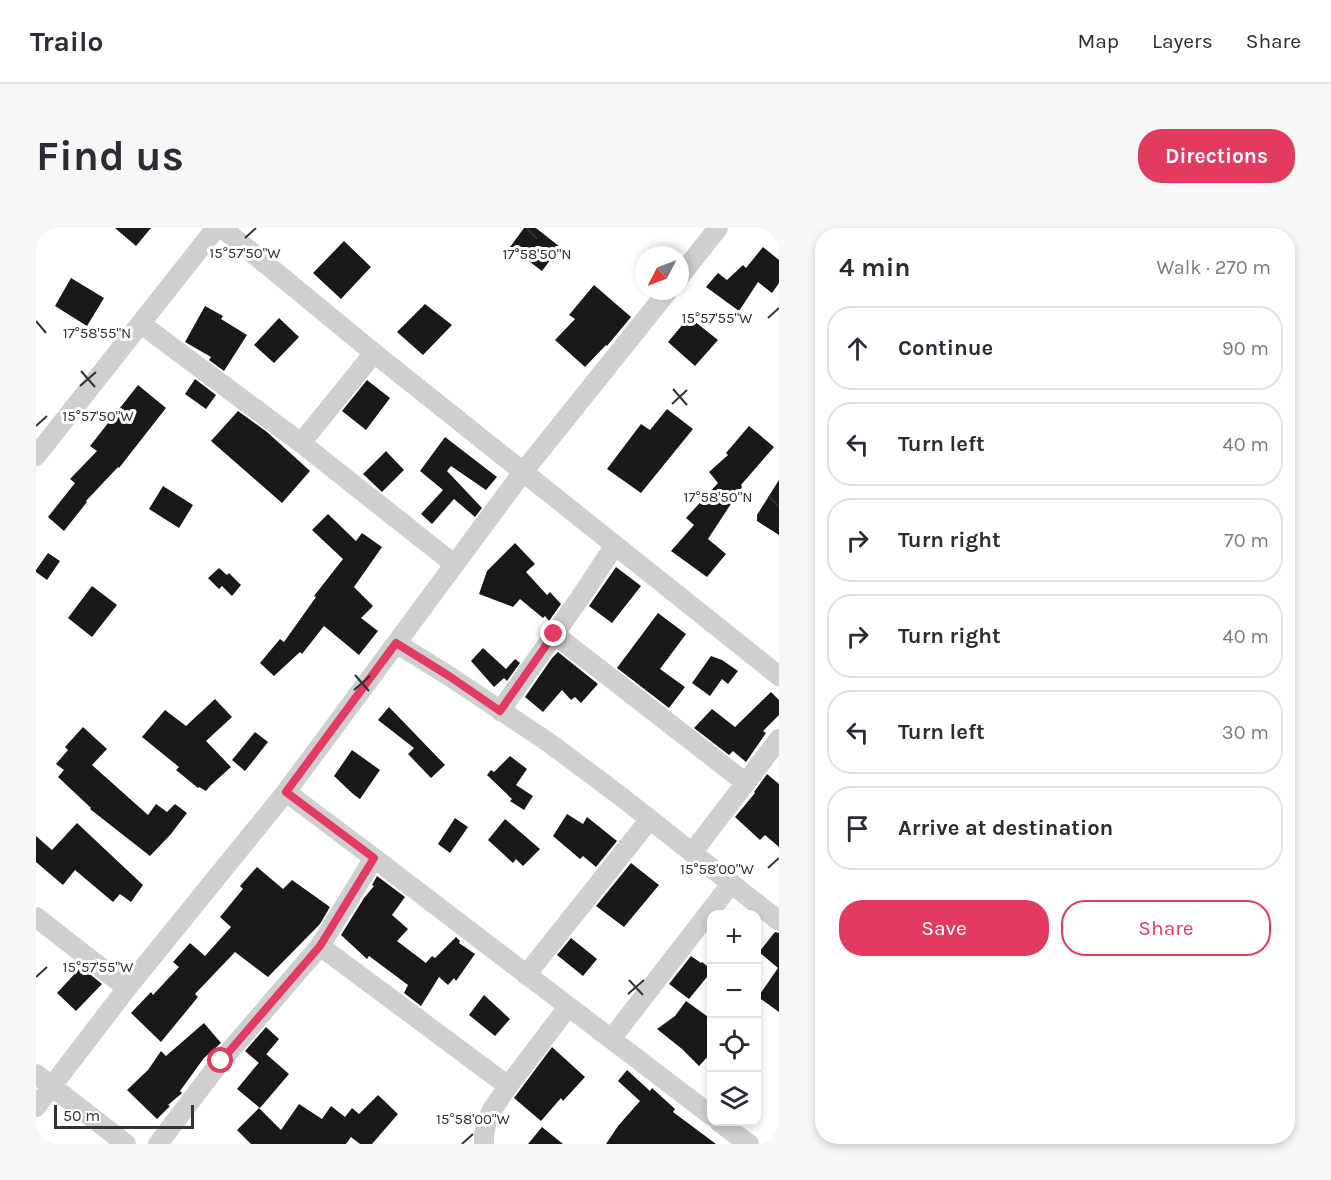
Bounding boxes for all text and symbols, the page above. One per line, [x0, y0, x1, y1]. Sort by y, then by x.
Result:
text: Trailo [30, 25, 103, 58]
text: Map [1077, 29, 1119, 53]
text: Layers [1152, 29, 1213, 53]
text: Share [1246, 29, 1301, 53]
button: Directions [1138, 129, 1295, 183]
text: Find us [36, 131, 184, 181]
text: 15°57'50"W [209, 244, 281, 262]
text: 17°58'50"N [502, 245, 572, 263]
north arrow [635, 246, 689, 300]
text: 4 min [839, 252, 910, 283]
text: Walk · 270 m [1157, 256, 1271, 279]
text: 15°57'55"W [682, 309, 753, 327]
text: 17°58'55"N [63, 324, 131, 342]
icon: ahead [841, 332, 874, 365]
text: Continue [898, 335, 993, 361]
text: 90 m [1222, 337, 1269, 360]
text: 15°57'50"W [62, 407, 134, 425]
icon: left [841, 428, 874, 461]
text: Turn left [898, 431, 985, 457]
text: 40 m [1223, 433, 1269, 456]
text: 17°58'50"N [683, 488, 753, 506]
icon: right [841, 524, 874, 557]
text: Turn right [898, 527, 1001, 553]
text: 70 m [1224, 529, 1269, 552]
route end [540, 620, 566, 646]
icon: right [841, 620, 874, 653]
text: Turn right [898, 623, 1001, 649]
text: 40 m [1223, 625, 1269, 648]
icon: left [841, 716, 874, 749]
text: Turn left [898, 719, 985, 745]
text: 30 m [1222, 721, 1269, 744]
icon: arrive [841, 812, 874, 845]
text: Arrive at destination [898, 815, 1113, 841]
text: 15°58'00"W [680, 860, 755, 878]
button: Save [839, 900, 1049, 956]
button: Share [1061, 900, 1271, 956]
map controls [707, 910, 761, 1126]
button: + [707, 910, 761, 964]
text: 15°57'55"W [63, 958, 134, 976]
button: − [707, 964, 761, 1018]
button: locate [707, 1018, 761, 1072]
route start [207, 1047, 233, 1073]
button: layers [707, 1072, 761, 1126]
scale bar [54, 1102, 194, 1130]
text: 50 m [63, 1106, 100, 1125]
text: 15°58'00"W [436, 1110, 511, 1128]

